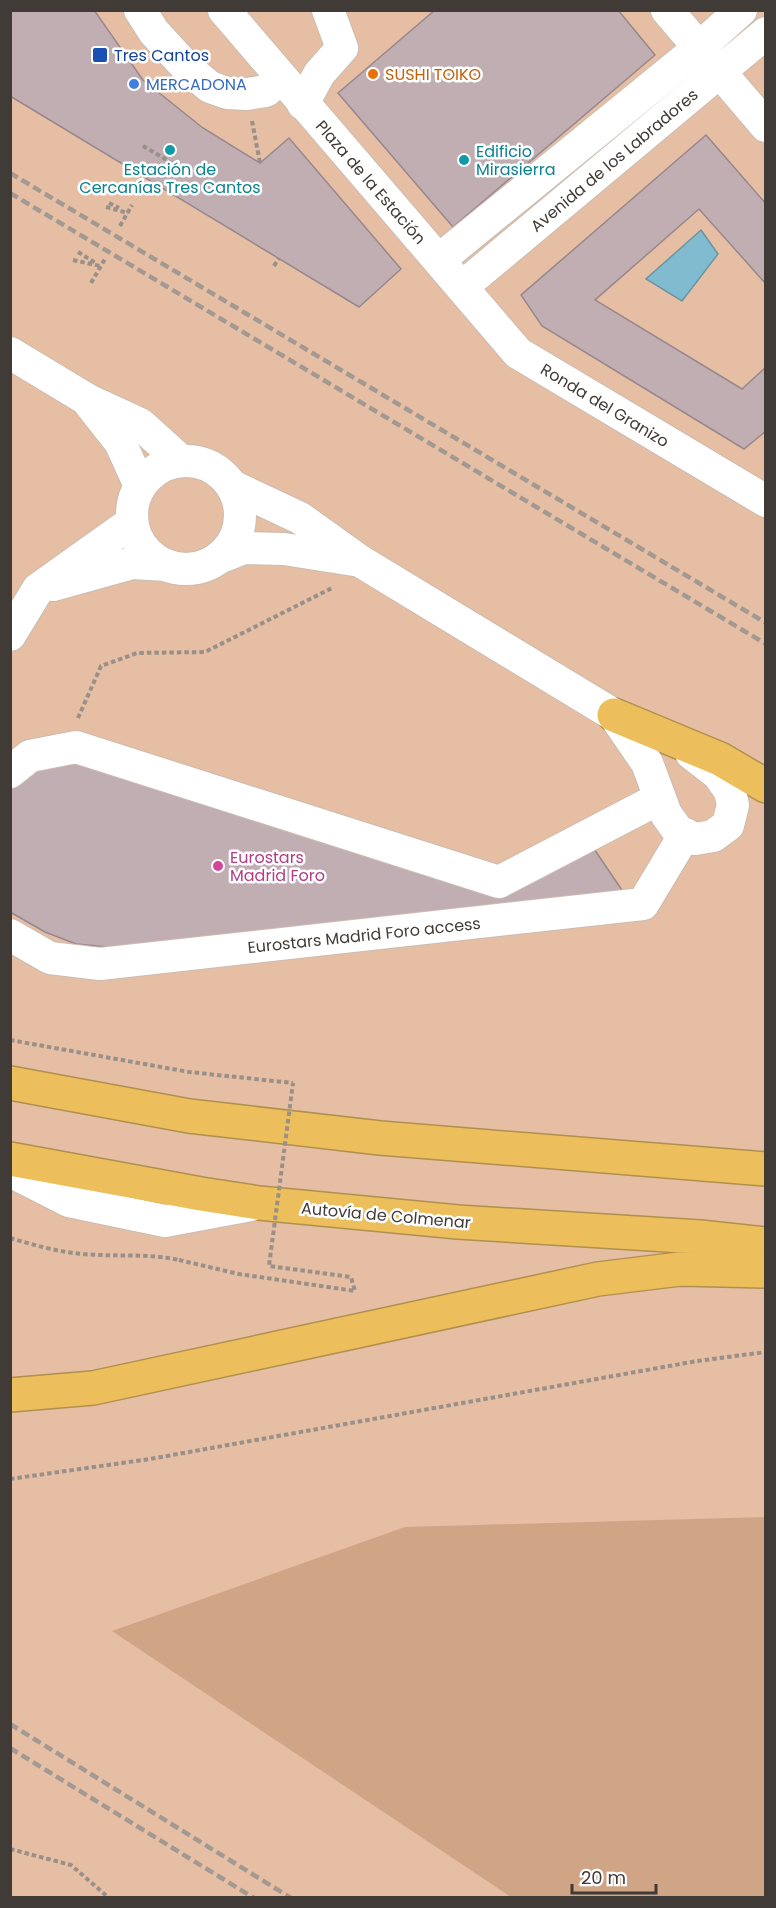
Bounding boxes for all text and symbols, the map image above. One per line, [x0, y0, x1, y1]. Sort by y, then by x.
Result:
place label: Tres Cantos [114, 44, 209, 67]
marker: Tres Cantos [91, 46, 109, 64]
place label: SUSHI TOIKO [385, 63, 481, 86]
marker: SUSHI TOIKO [366, 67, 380, 81]
place label: MERCADONA [146, 73, 247, 96]
marker: MERCADONA [127, 77, 141, 91]
street label: Avenida de los Labradores [526, 83, 703, 237]
street label: Plaza de la Estación [310, 115, 431, 249]
place label: Edificio Mirasierra [476, 140, 555, 181]
marker: Estación de Cercanías Tres Cantos [163, 143, 177, 157]
marker: Edificio Mirasierra [457, 153, 471, 167]
place label: Estación de Cercanías Tres Cantos [79, 158, 261, 199]
street label: Ronda del Granizo [536, 358, 673, 453]
place label: Eurostars Madrid Foro [230, 846, 325, 887]
marker: Eurostars Madrid Foro [211, 859, 225, 873]
street label: Eurostars Madrid Foro access [246, 912, 482, 959]
street label: Autovía de Colmenar [300, 1197, 472, 1234]
scale bar [572, 1857, 656, 1895]
text: 20 m [581, 1865, 626, 1890]

